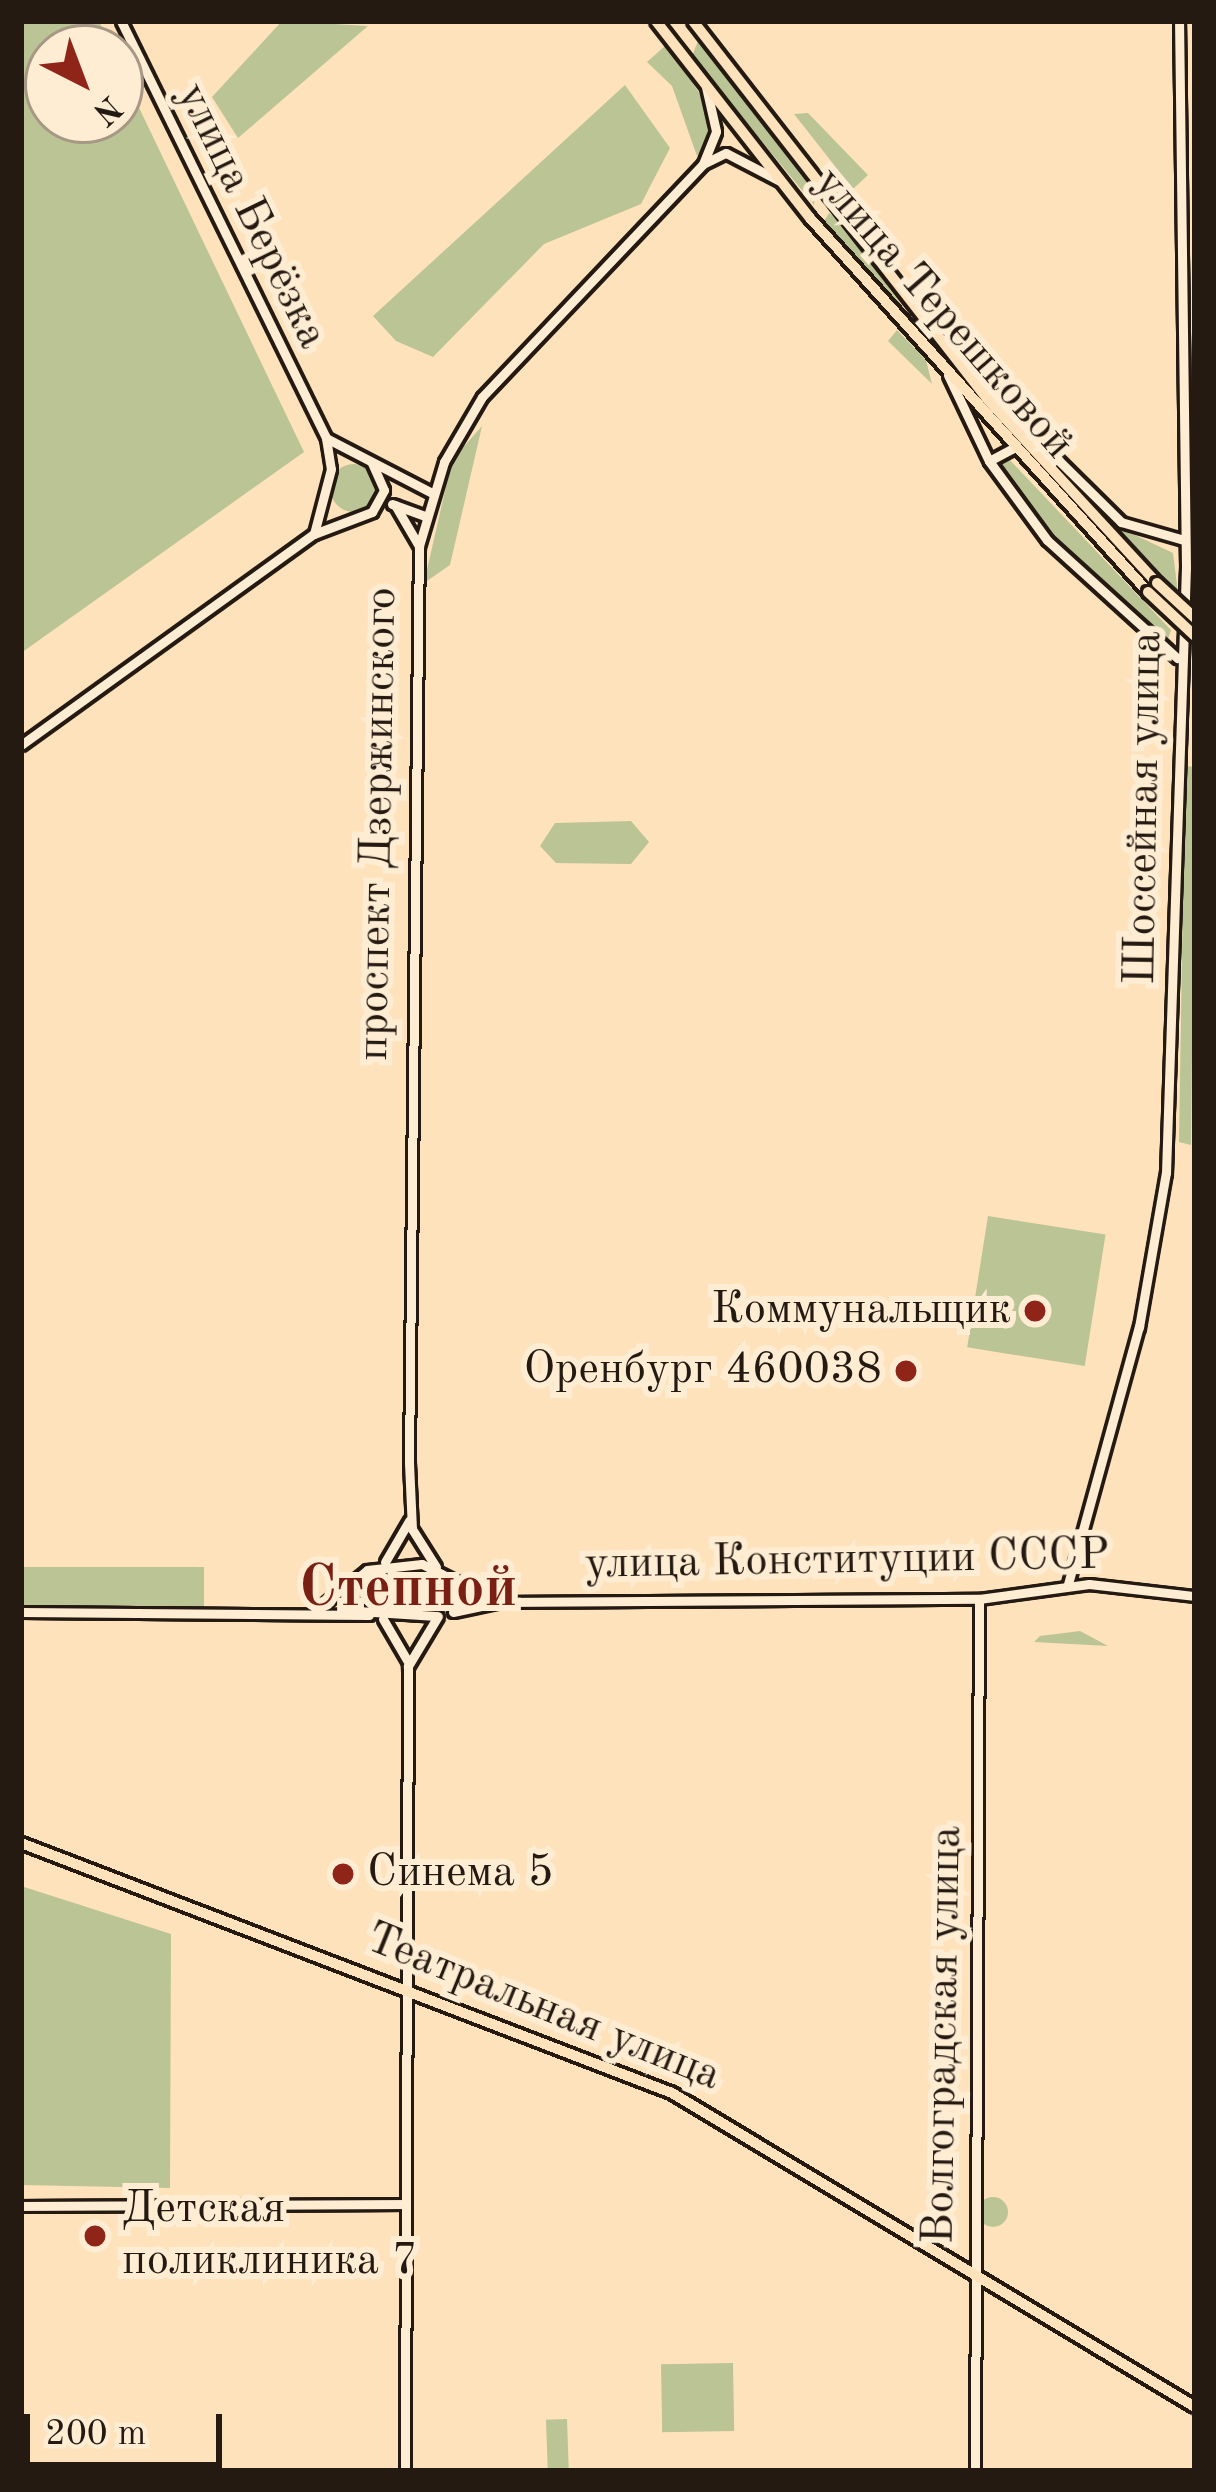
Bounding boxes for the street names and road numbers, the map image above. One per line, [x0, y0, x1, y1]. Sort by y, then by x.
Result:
street label: улица Берёзка [163, 74, 339, 358]
street label: улица Терешковой [802, 157, 1084, 471]
street label: проспект Дзержинского [348, 587, 410, 1061]
street label: Шоссейная улица [1115, 631, 1175, 985]
street label: улица Конституции СССР [584, 1529, 1110, 1593]
street label: Волгоградская улица [913, 1825, 975, 2245]
street label: Театральная улица [358, 1912, 728, 2104]

